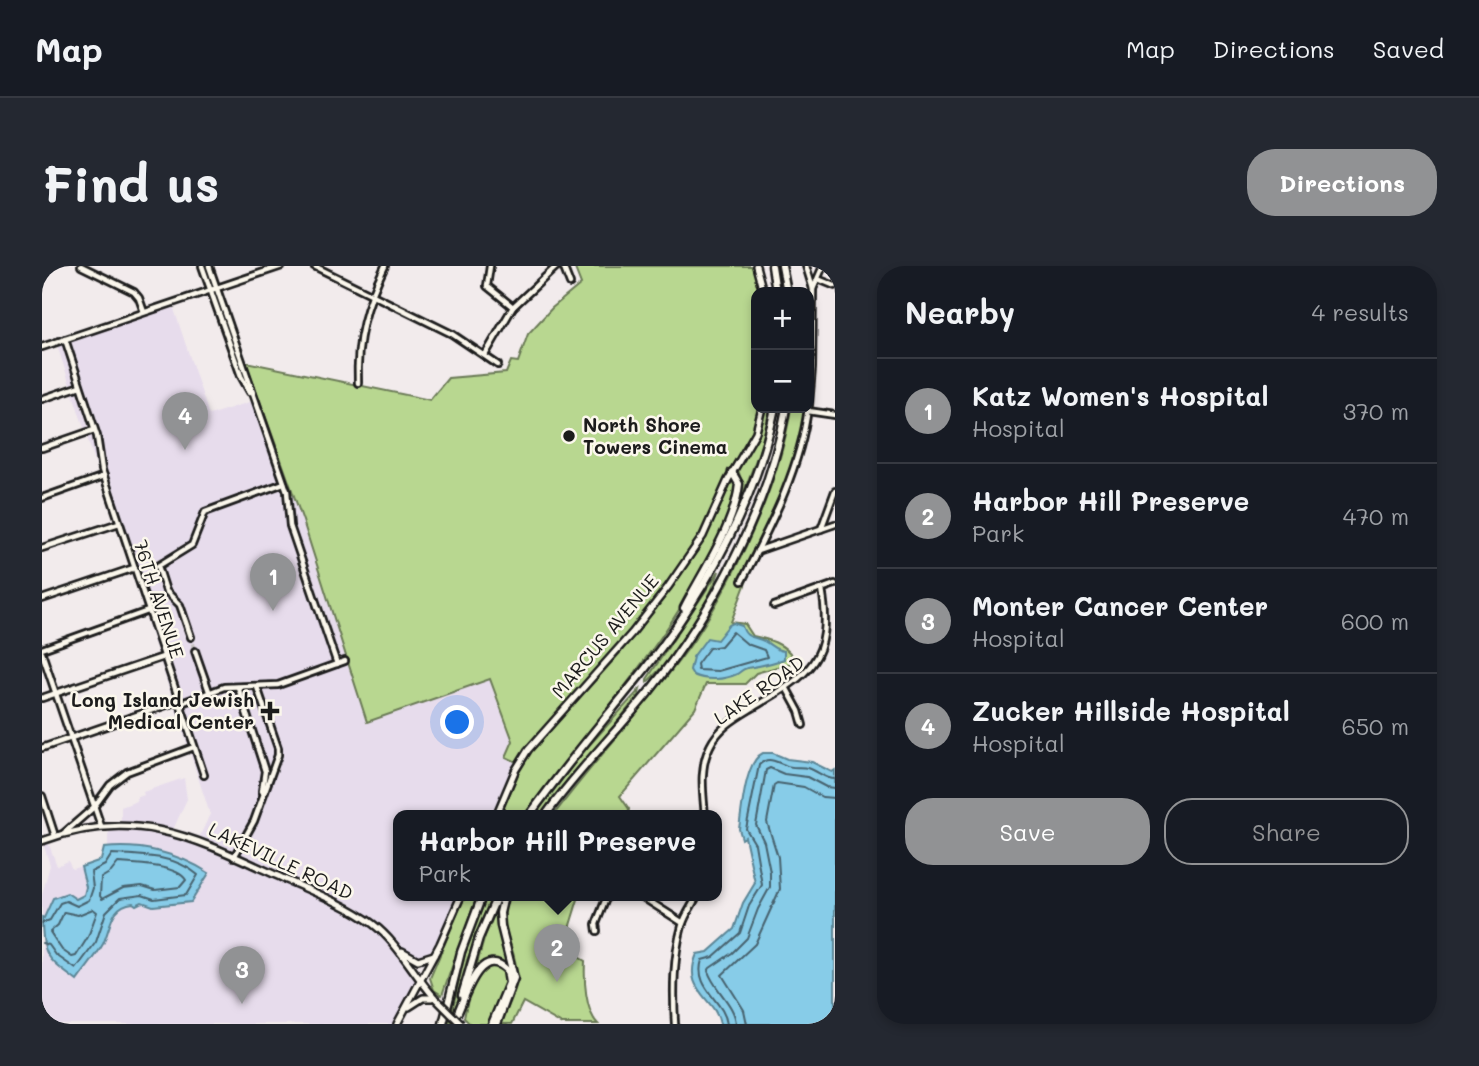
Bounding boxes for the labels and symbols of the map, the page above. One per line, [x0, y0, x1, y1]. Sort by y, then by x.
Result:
pin: 4 [162, 392, 208, 450]
place label: North Shore Towers Cinema [583, 412, 728, 459]
marker: North Shore Towers Cinema [561, 428, 577, 444]
street label: 76TH AVENUE [129, 536, 190, 661]
pin: 1 [250, 553, 296, 611]
street label: MARCUS AVENUE [545, 568, 664, 703]
street label: LAKE ROAD [709, 649, 809, 730]
place label: Long Island Jewish Medical Center [71, 687, 254, 734]
marker: Long Island Jewish Medical Center [260, 701, 280, 721]
your location [440, 705, 474, 739]
street label: LAKEVILLE ROAD [205, 816, 357, 905]
pin: 2 [534, 924, 580, 982]
pin: 3 [219, 946, 265, 1004]

